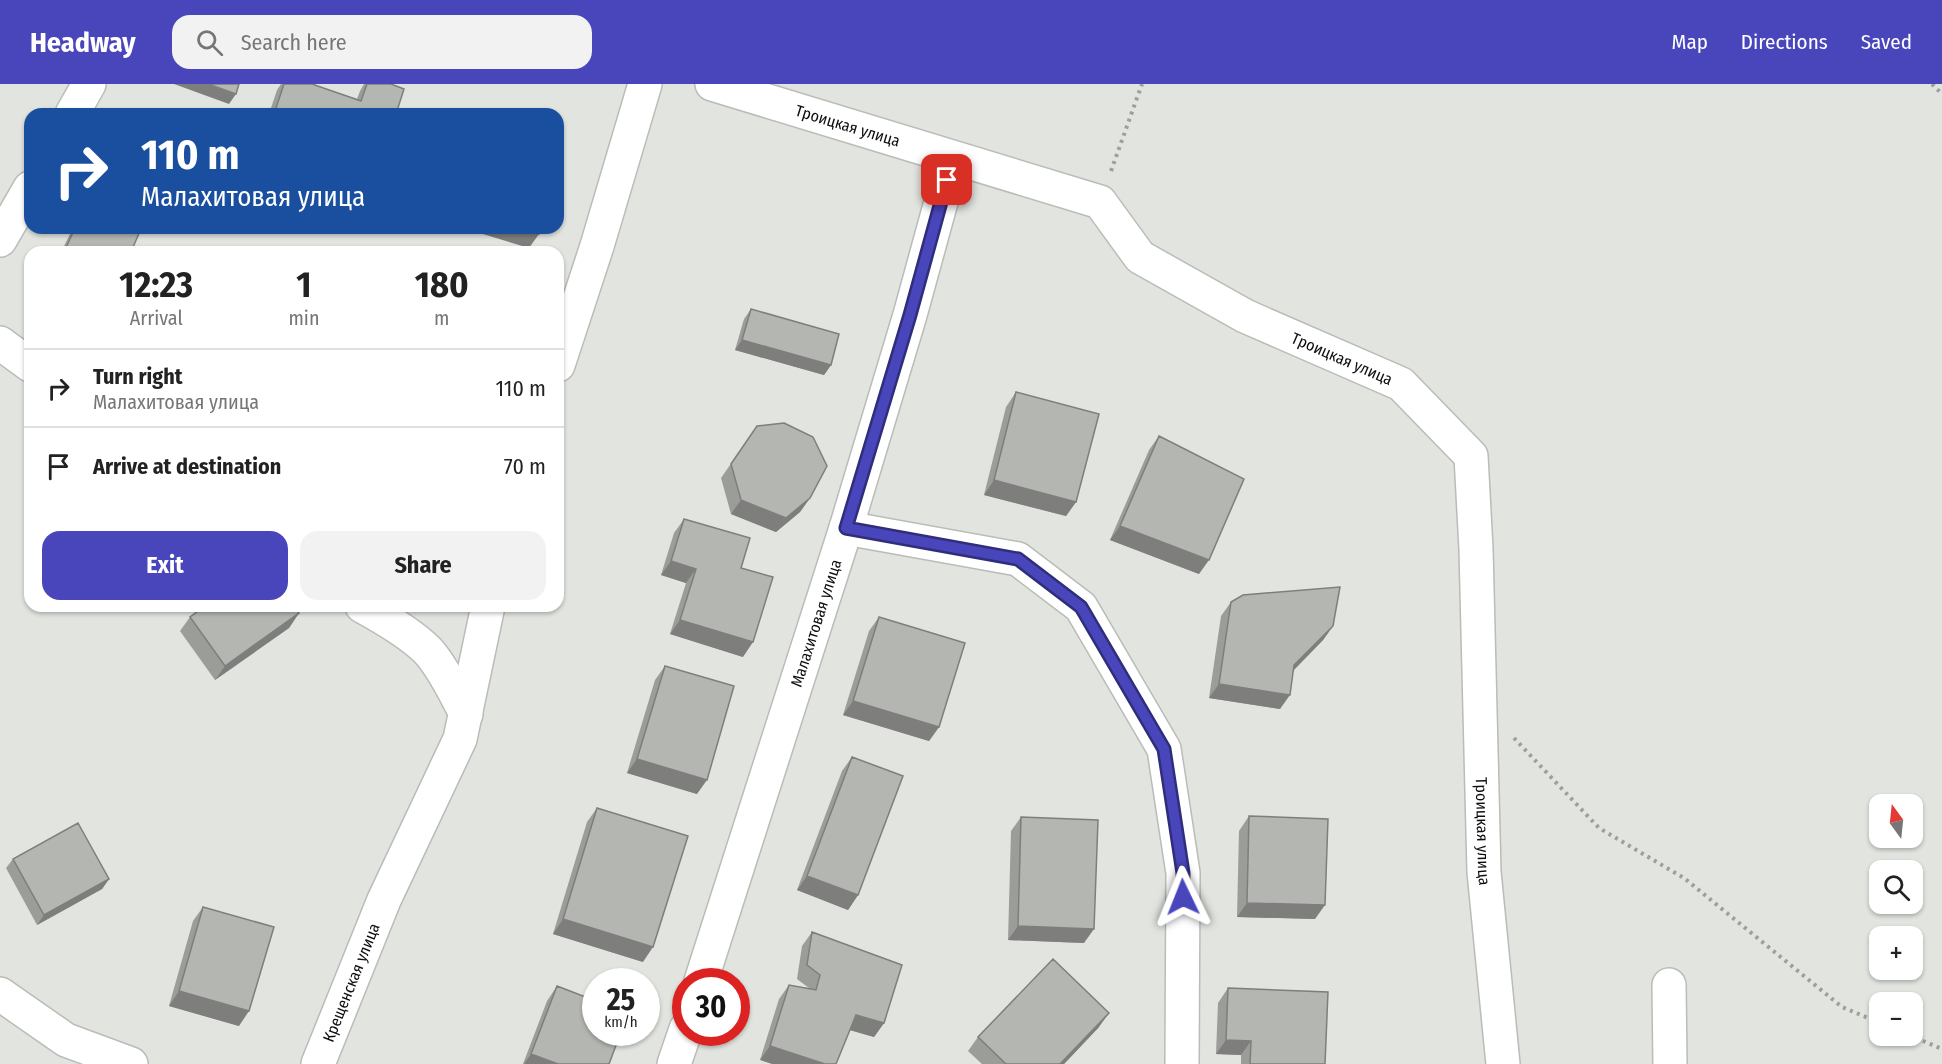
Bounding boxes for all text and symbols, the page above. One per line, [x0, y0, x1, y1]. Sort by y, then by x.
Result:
search box [172, 15, 592, 69]
text: Headway [30, 26, 136, 59]
icon: search [193, 26, 226, 59]
text: Search here [241, 29, 347, 56]
text: Map [1671, 29, 1708, 55]
text: Directions [1741, 29, 1828, 55]
text: Saved [1861, 29, 1912, 55]
street label: Троицкая улица [793, 101, 902, 151]
text: 110 m [141, 130, 240, 180]
icon: right [42, 132, 120, 210]
pin [921, 154, 972, 205]
icon: arrive [930, 163, 963, 196]
text: Малахитовая улица [141, 181, 365, 213]
text: 12:23 [119, 263, 193, 307]
text: 1 [296, 263, 312, 307]
text: 180 [415, 263, 469, 307]
text: Arrival [130, 306, 183, 330]
text: min [288, 306, 319, 330]
text: m [434, 306, 449, 330]
street label: Троицкая улица [1289, 328, 1396, 389]
text: Turn right [93, 363, 182, 390]
icon: right [42, 372, 75, 405]
text: 110 m [496, 375, 546, 402]
text: Малахитовая улица [93, 390, 259, 414]
icon: arrive [42, 450, 75, 483]
text: Arrive at destination [93, 453, 281, 480]
text: 70 m [504, 453, 546, 480]
button: Exit [42, 531, 288, 600]
button: Share [300, 531, 546, 600]
street label: Малахитовая улица [787, 557, 845, 689]
street label: Троицкая улица [1472, 777, 1494, 886]
north arrow [1869, 794, 1923, 848]
map controls [1869, 794, 1923, 1046]
button: search [1869, 860, 1923, 914]
position arrow [1151, 865, 1215, 929]
street label: Крещенская улица [319, 920, 384, 1045]
button: + [1869, 926, 1923, 980]
speed limit sign: 30 [672, 968, 750, 1046]
text: 25 [607, 982, 635, 1018]
button: − [1869, 992, 1923, 1046]
text: km/h [604, 1013, 638, 1031]

